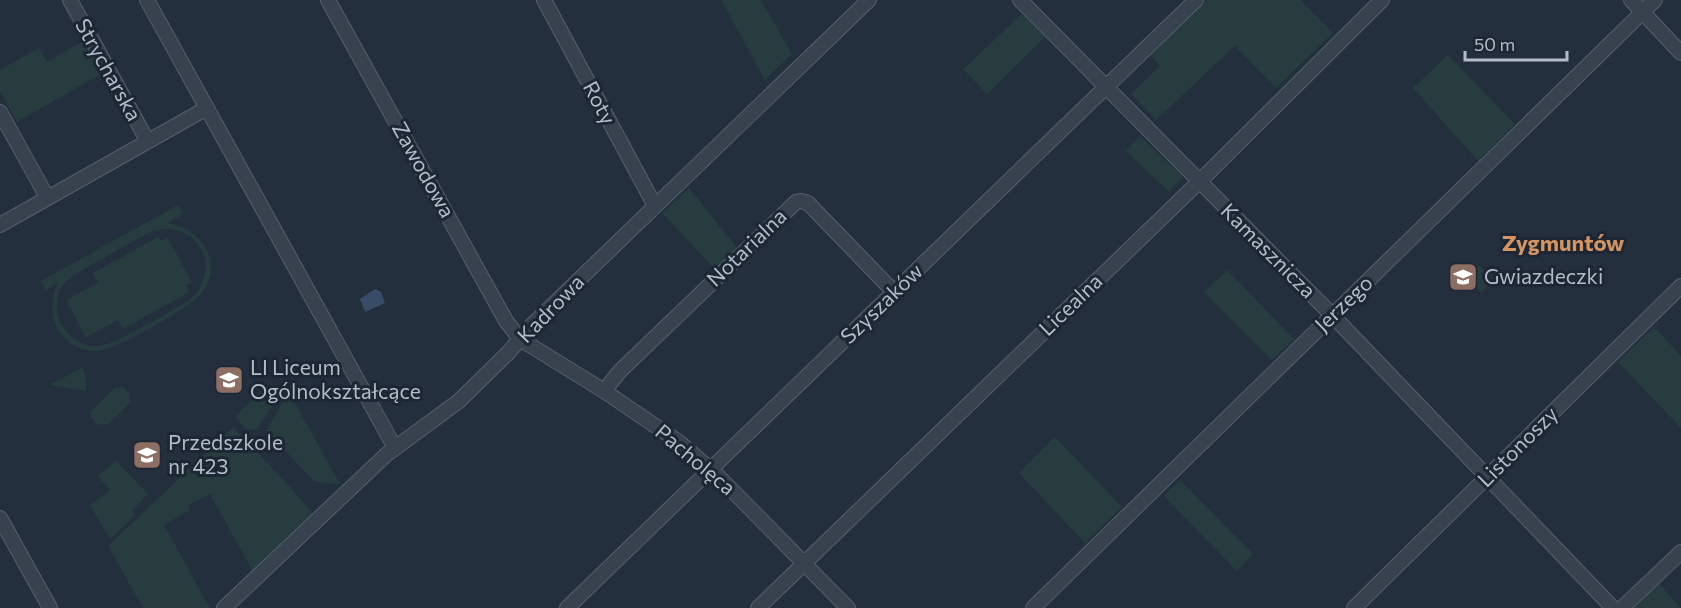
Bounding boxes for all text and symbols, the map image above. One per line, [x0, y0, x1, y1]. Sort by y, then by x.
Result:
street label: Strycharska [71, 14, 148, 125]
scale bar [1465, 24, 1567, 62]
text: 50 m [1474, 33, 1515, 55]
street label: Roty [579, 76, 622, 128]
street label: Zawodowa [388, 117, 461, 222]
street label: Kamasznicza [1217, 197, 1322, 302]
street label: Notarialna [701, 203, 791, 291]
district label: Zygmuntów [1502, 229, 1624, 256]
street label: Szyszaków [835, 258, 927, 348]
school or university icon: Gwiazdeczki [1447, 261, 1479, 293]
place label: Gwiazdeczki [1484, 263, 1603, 288]
street label: Licealna [1033, 268, 1107, 340]
street label: Kadrowa [511, 269, 588, 347]
street label: Jerzego [1309, 269, 1377, 337]
place label: LI Liceum Ogólnokształcące [250, 354, 421, 403]
school or university icon: LI Liceum Ogólnokształcące [213, 364, 245, 396]
street label: Listonoszy [1472, 401, 1562, 491]
street label: Pacholęca [651, 418, 741, 500]
place label: Przedszkole nr 423 [168, 429, 283, 478]
school or university icon: Przedszkole nr 423 [131, 439, 163, 471]

